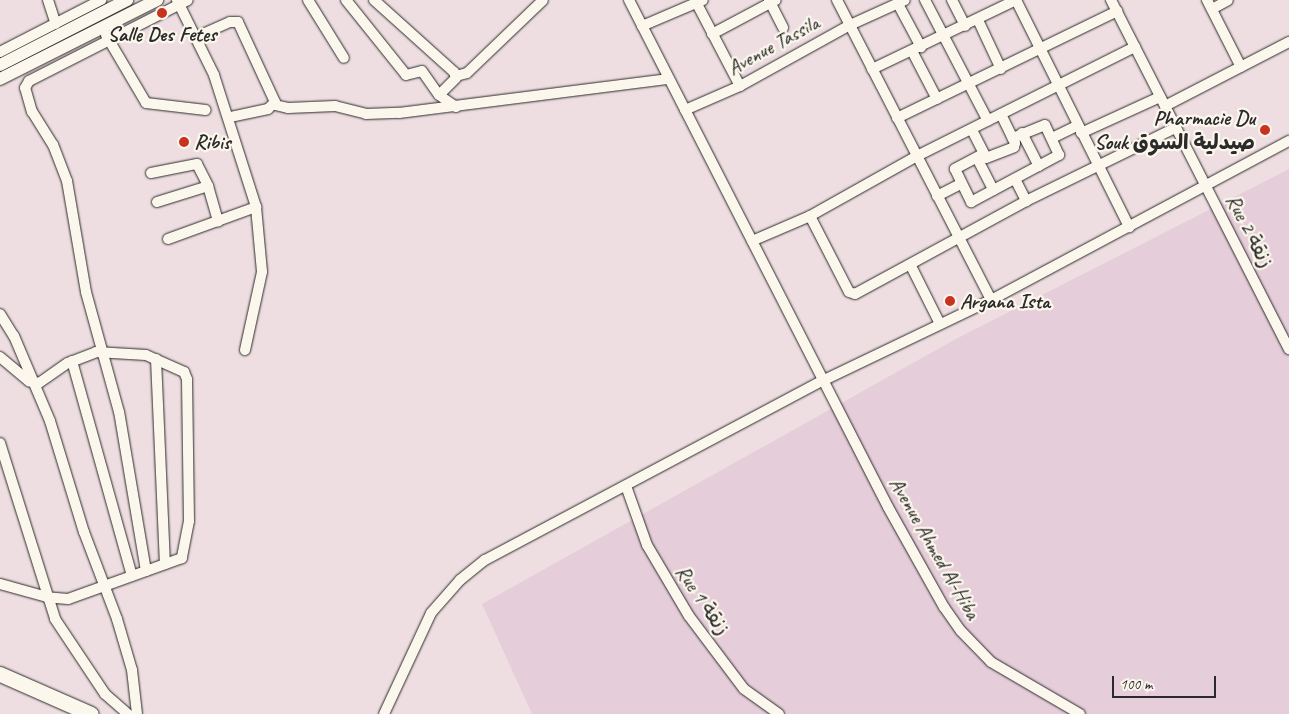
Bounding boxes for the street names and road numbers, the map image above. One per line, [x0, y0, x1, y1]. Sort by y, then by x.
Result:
street label: Avenue Tassila [723, 10, 823, 80]
street label: Rue 2 زنقة [1221, 190, 1279, 272]
street label: Avenue Ahmed Al-Hiba [884, 472, 986, 624]
street label: Rue 1 زنقة [670, 560, 736, 640]

